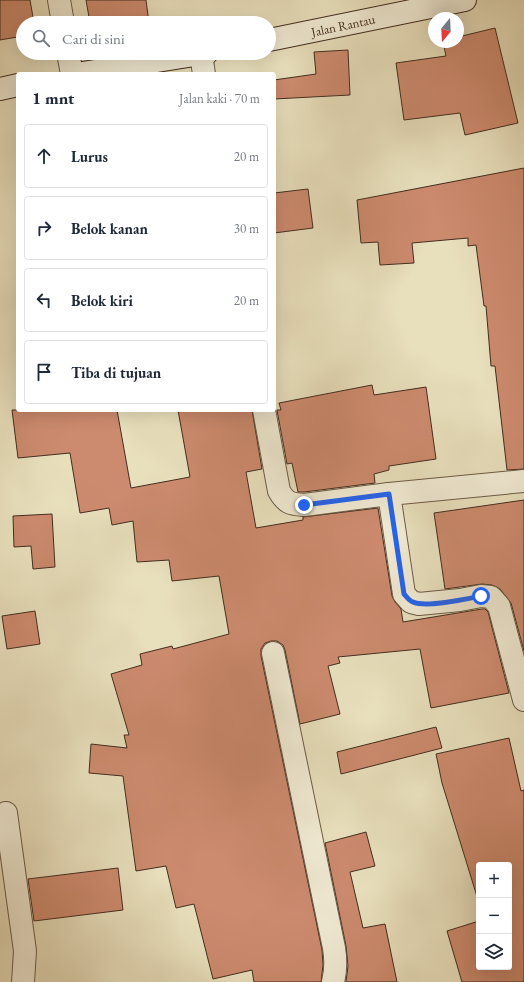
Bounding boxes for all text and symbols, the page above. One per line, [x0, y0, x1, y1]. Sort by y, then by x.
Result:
street label: Jalan Rantau [309, 10, 377, 41]
north arrow [428, 12, 464, 48]
search box [16, 16, 276, 60]
icon: search [30, 27, 52, 49]
text: Cari di sini [62, 29, 125, 48]
text: 1 mnt [32, 87, 74, 109]
text: Jalan kaki · 70 m [179, 90, 260, 107]
icon: ahead [33, 145, 55, 167]
text: Lurus [71, 147, 108, 166]
text: 20 m [234, 148, 259, 165]
icon: right [33, 217, 55, 239]
text: Belok kanan [71, 219, 148, 238]
text: 30 m [234, 220, 259, 237]
icon: left [33, 289, 55, 311]
text: Belok kiri [71, 291, 133, 310]
text: 20 m [234, 292, 259, 309]
icon: arrive [33, 361, 55, 383]
text: Tiba di tujuan [71, 363, 161, 382]
route end [295, 496, 313, 514]
route start [472, 587, 490, 605]
map controls [476, 862, 512, 970]
button: + [476, 862, 512, 898]
button: − [476, 898, 512, 934]
button: layers [476, 934, 512, 970]

